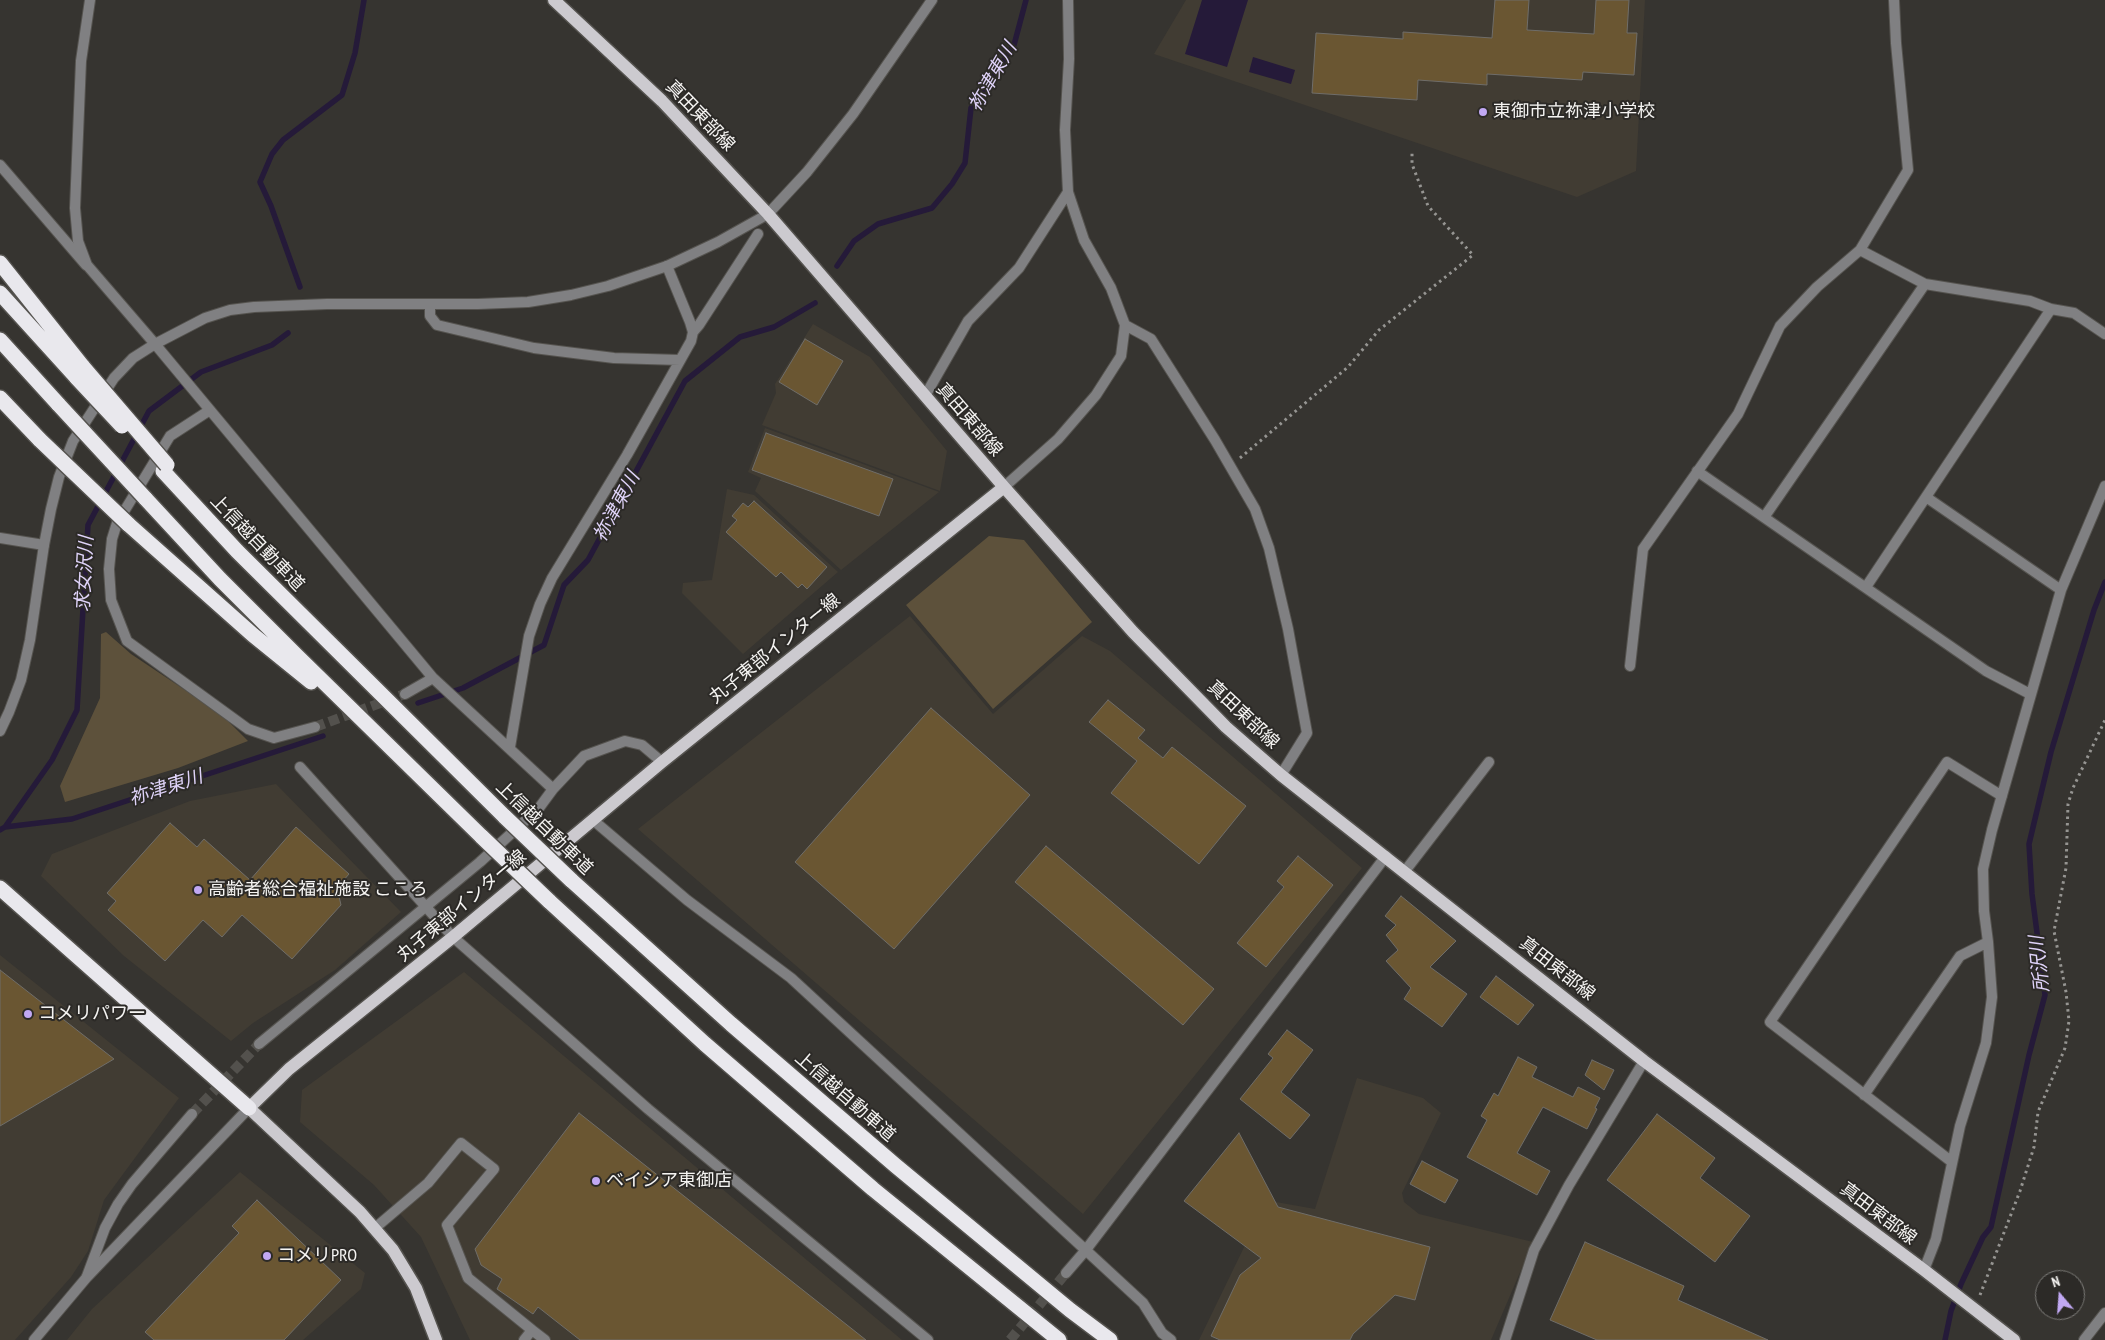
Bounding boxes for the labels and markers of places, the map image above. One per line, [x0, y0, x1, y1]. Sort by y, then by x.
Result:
place label: 東御市立祢津小学校 [1493, 101, 1655, 123]
marker: 東御市立祢津小学校 [1477, 106, 1489, 118]
place label: 高齢者総合福祉施設 こころ [208, 879, 428, 901]
marker: 高齢者総合福祉施設 こころ [192, 884, 204, 896]
place label: コメリパワー [38, 1003, 146, 1025]
marker: コメリパワー [22, 1008, 34, 1020]
place label: ベイシア東御店 [606, 1170, 732, 1192]
marker: ベイシア東御店 [590, 1175, 602, 1187]
place label: コメリPRO [277, 1245, 357, 1267]
marker: コメリPRO [261, 1250, 273, 1262]

